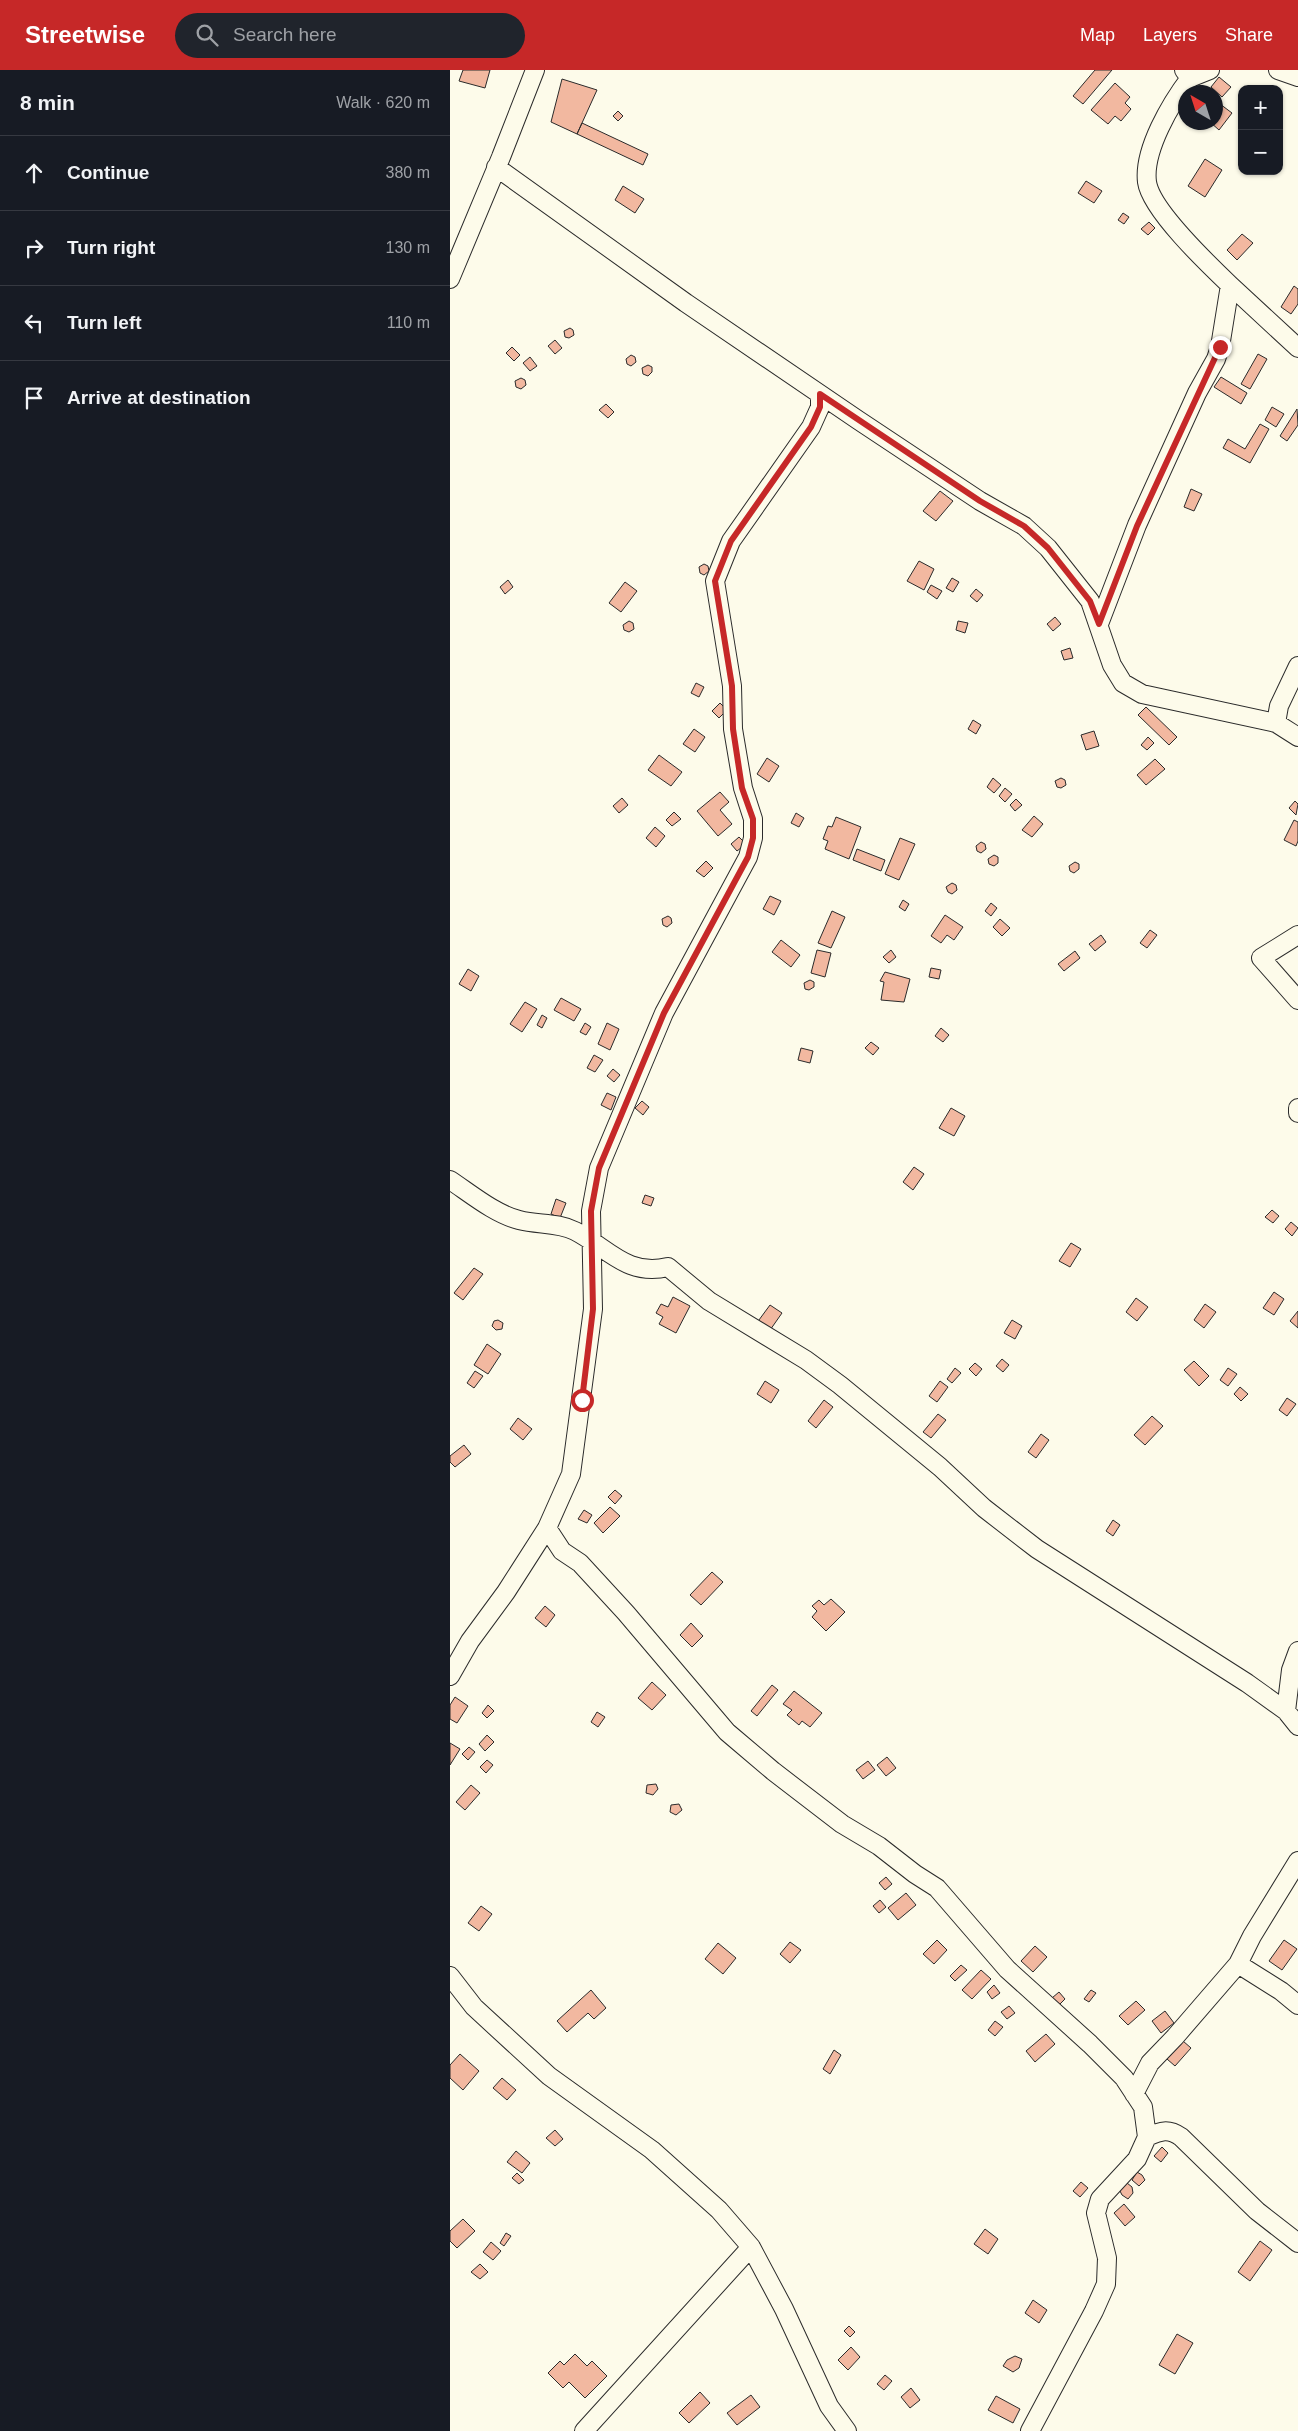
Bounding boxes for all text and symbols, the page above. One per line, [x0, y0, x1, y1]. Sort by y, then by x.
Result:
search box [175, 13, 525, 58]
text: Streetwise [25, 21, 145, 48]
icon: search [193, 21, 221, 49]
text: Search here [233, 24, 337, 45]
text: Map [1080, 25, 1115, 45]
text: Layers [1143, 25, 1197, 45]
text: Share [1225, 25, 1273, 45]
north arrow [1178, 85, 1223, 130]
map controls [1238, 85, 1283, 175]
button: + [1238, 85, 1283, 130]
text: 8 min [20, 91, 75, 114]
text: Walk · 620 m [336, 94, 430, 111]
button: − [1238, 130, 1283, 175]
icon: ahead [20, 159, 48, 187]
text: Continue [67, 162, 149, 183]
text: 380 m [386, 164, 430, 181]
icon: right [20, 234, 48, 262]
text: Turn right [67, 237, 155, 258]
text: 130 m [386, 239, 430, 256]
icon: left [20, 309, 48, 337]
text: Turn left [67, 312, 142, 333]
text: 110 m [387, 314, 430, 331]
route end [1209, 336, 1232, 359]
icon: arrive [20, 384, 48, 412]
text: Arrive at destination [67, 387, 251, 408]
route start [571, 1389, 594, 1412]

